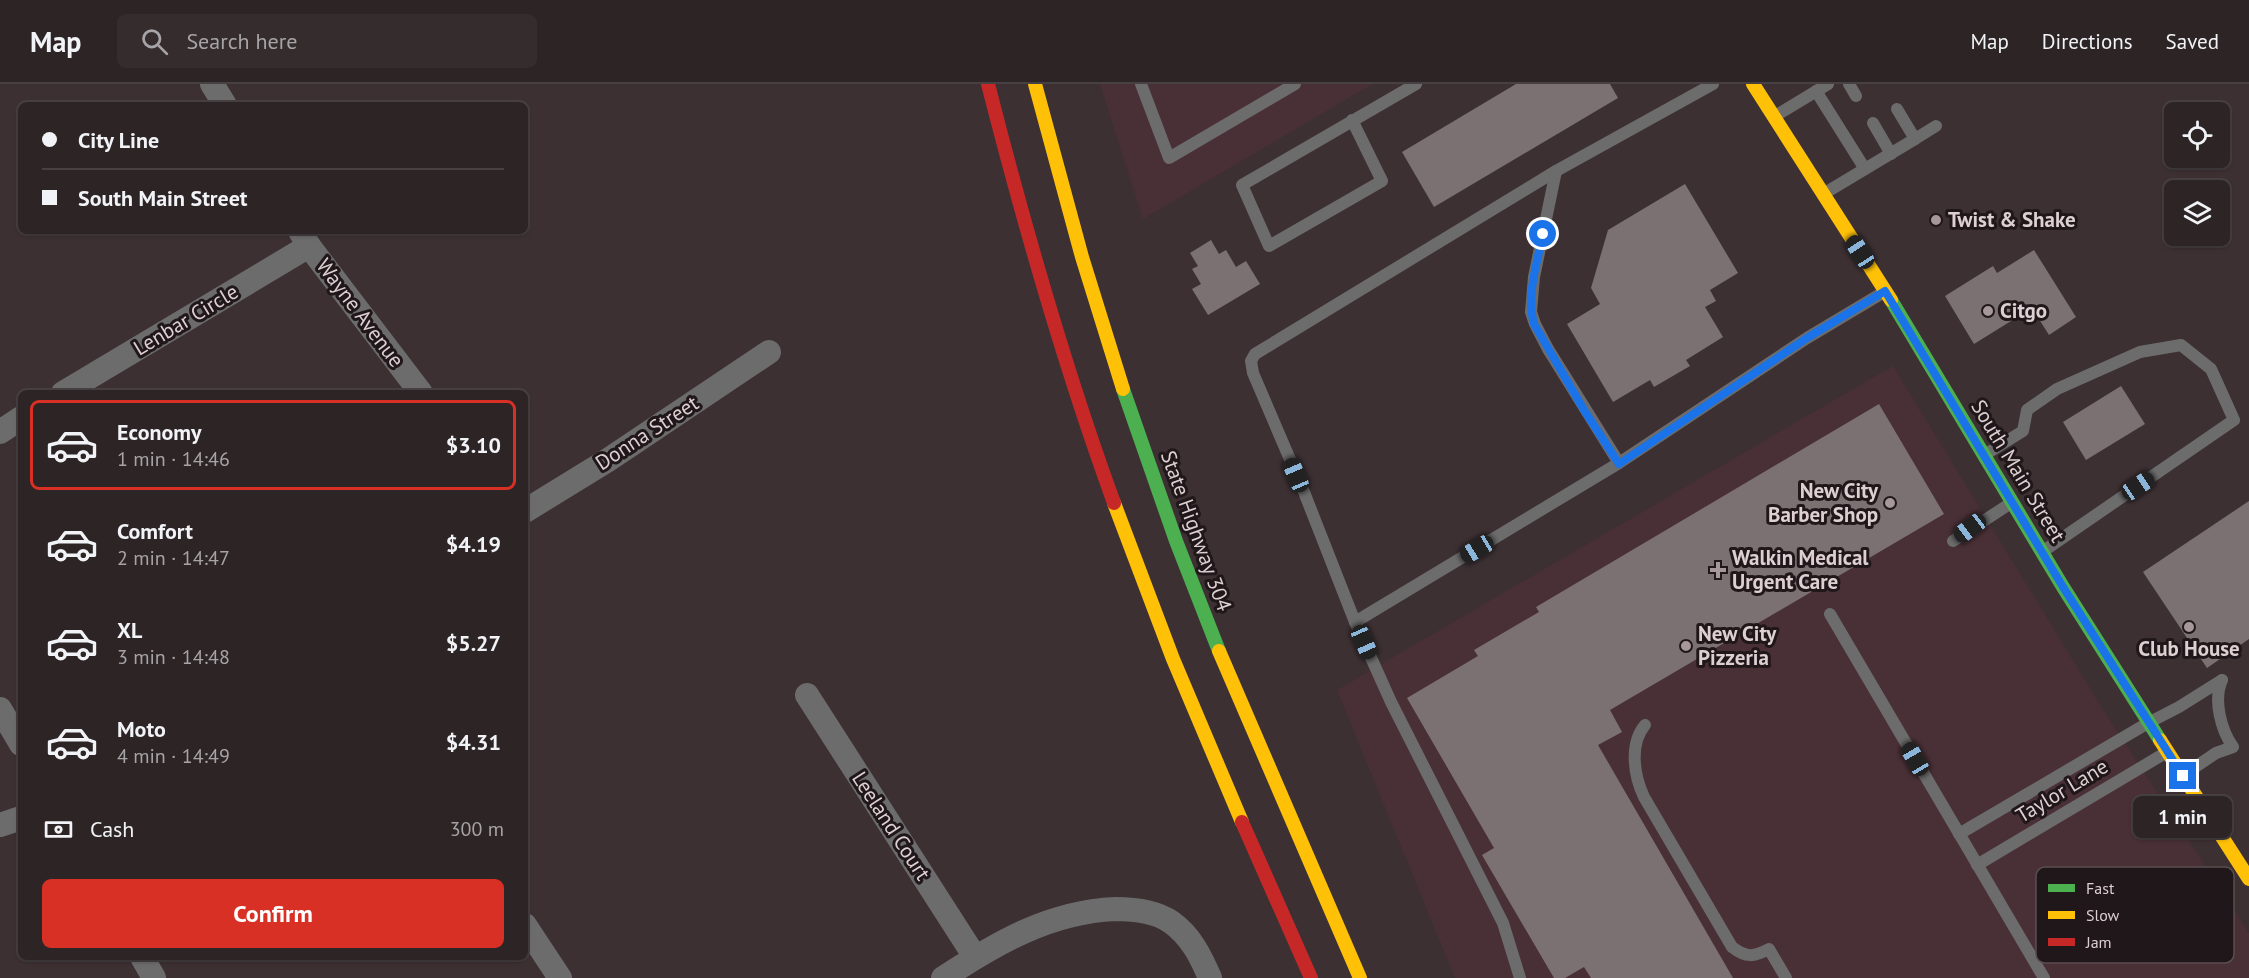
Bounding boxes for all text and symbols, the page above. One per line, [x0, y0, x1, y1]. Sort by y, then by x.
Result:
search box [117, 14, 537, 68]
text: Map [30, 23, 81, 60]
icon: search [138, 25, 171, 58]
text: Search here [186, 27, 297, 55]
text: Map [1970, 28, 2009, 55]
text: Directions [2042, 28, 2133, 55]
text: Saved [2166, 28, 2219, 55]
map controls [2164, 102, 2230, 246]
button: locate [2164, 102, 2230, 168]
text: City Line [78, 126, 159, 154]
button: layers [2164, 180, 2230, 246]
text: South Main Street [78, 184, 248, 212]
place label: Twist & Shake [1948, 206, 2076, 233]
marker: Twist & Shake [1929, 213, 1943, 227]
route start [1529, 220, 1556, 247]
car [1843, 232, 1877, 272]
street label: Wayne Avenue [311, 253, 410, 372]
street label: Lenbar Circle [129, 278, 243, 361]
place label: Citgo [2000, 297, 2047, 324]
marker: Citgo [1981, 304, 1995, 318]
street label: Donna Street [590, 389, 703, 476]
street label: South Main Street [1965, 395, 2072, 547]
icon: car [45, 418, 99, 472]
text: Economy [117, 418, 201, 446]
text: $3.10 [446, 431, 501, 459]
text: 1 min · 14:46 [117, 446, 230, 472]
street label: State Highway 304 [1155, 447, 1238, 615]
car [1281, 455, 1311, 495]
car [2118, 468, 2158, 504]
place label: New City Barber Shop [1768, 477, 1879, 528]
marker: New City Barber Shop [1883, 496, 1897, 510]
car [1950, 510, 1990, 546]
icon: car [45, 517, 99, 571]
text: Comfort [117, 517, 193, 545]
text: $4.19 [446, 530, 501, 558]
car [1457, 532, 1497, 566]
place label: Walkin Medical Urgent Care [1732, 544, 1869, 595]
text: 2 min · 14:47 [117, 545, 230, 571]
marker: Walkin Medical Urgent Care [1709, 561, 1727, 579]
icon: car [45, 616, 99, 670]
text: XL [117, 616, 142, 644]
place label: New City Pizzeria [1698, 620, 1777, 671]
marker: Club House [2182, 620, 2196, 634]
car [1348, 622, 1380, 662]
text: $5.27 [446, 629, 501, 657]
place label: Club House [2138, 635, 2240, 662]
marker: New City Pizzeria [1679, 639, 1693, 653]
text: 3 min · 14:48 [117, 644, 230, 670]
icon: car [45, 715, 99, 769]
text: Moto [117, 715, 166, 743]
text: $4.31 [446, 728, 501, 756]
car [1898, 739, 1932, 779]
text: 4 min · 14:49 [117, 743, 230, 769]
street label: Taylor Lane [2011, 753, 2113, 829]
route end [2169, 762, 2196, 789]
street label: Leeland Court [846, 766, 937, 885]
callout: 1 min [2134, 797, 2232, 839]
text: 1 min [2158, 804, 2207, 830]
icon: cash [42, 813, 75, 846]
text: Cash [90, 815, 134, 843]
text: 300 m [450, 816, 504, 842]
legend [2036, 867, 2234, 963]
text: Fast [2086, 878, 2115, 898]
button: Confirm [42, 879, 504, 948]
text: Slow [2086, 905, 2120, 925]
text: Jam [2085, 932, 2112, 952]

